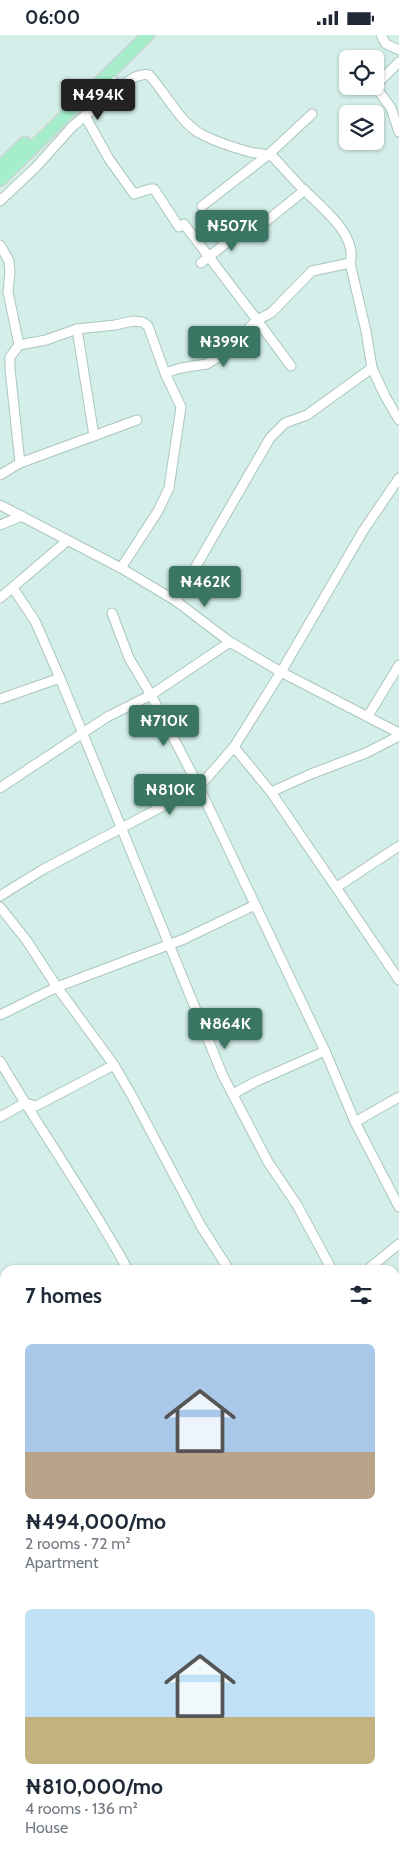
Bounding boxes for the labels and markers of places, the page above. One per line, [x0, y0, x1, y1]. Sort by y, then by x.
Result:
pin: ₦494K [63, 79, 133, 121]
pin: ₦507K [197, 209, 267, 252]
pin: ₦399K [189, 325, 259, 368]
pin: ₦462K [170, 565, 240, 608]
pin: ₦710K [129, 705, 199, 747]
pin: ₦810K [135, 773, 205, 816]
pin: ₦864K [190, 1007, 260, 1050]

